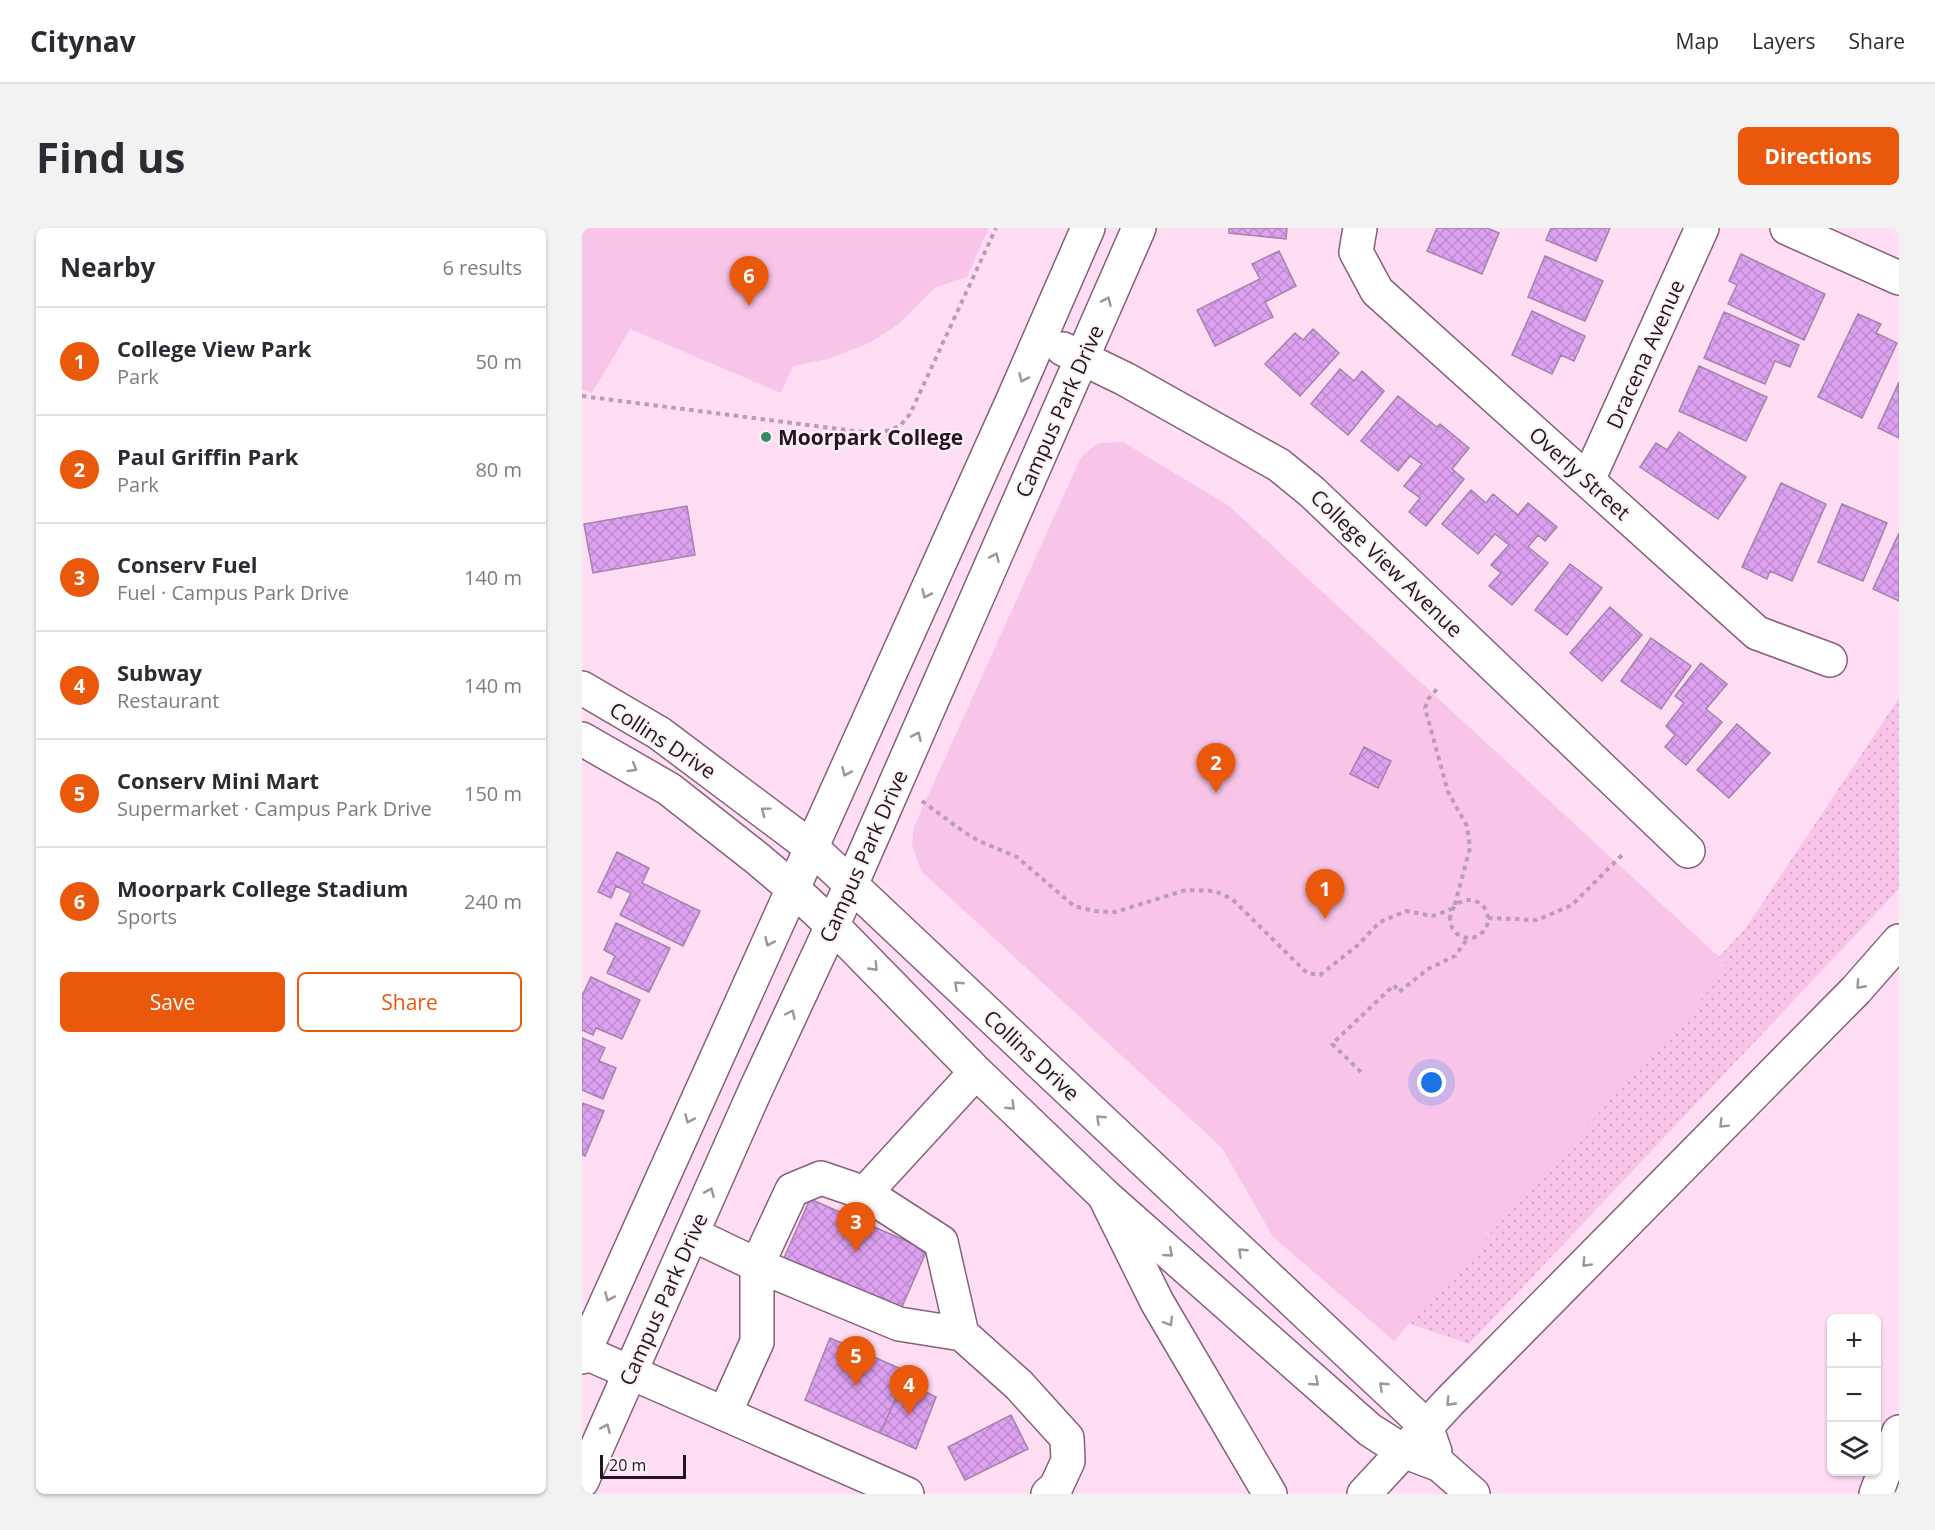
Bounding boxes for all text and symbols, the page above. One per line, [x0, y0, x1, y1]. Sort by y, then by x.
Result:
text: Citynav [30, 22, 136, 60]
text: Map [1676, 27, 1719, 55]
text: Layers [1752, 27, 1816, 55]
text: Share [1849, 27, 1905, 55]
button: Directions [1738, 127, 1899, 185]
text: Find us [36, 128, 185, 185]
text: Nearby [60, 249, 155, 285]
text: 6 results [442, 254, 522, 281]
pin: 6 [730, 256, 768, 306]
street label: Dracena Avenue [1600, 275, 1690, 433]
one-way arrow [1100, 297, 1112, 308]
street label: Campus Park Drive [1008, 320, 1110, 502]
text: College View Park [117, 333, 312, 363]
text: 1 [74, 348, 85, 375]
text: 50 m [475, 348, 522, 375]
text: Park [117, 363, 159, 390]
one-way arrow [1018, 371, 1030, 382]
street label: Overly Street [1523, 420, 1637, 526]
place label: Moorpark College [778, 423, 963, 451]
marker: Moorpark College [759, 430, 773, 444]
text: Paul Griffin Park [117, 441, 298, 471]
text: 2 [74, 456, 85, 483]
text: 80 m [475, 456, 522, 483]
text: Park [117, 471, 159, 498]
street label: College View Avenue [1305, 483, 1469, 643]
text: Conserv Fuel [117, 549, 258, 579]
one-way arrow [988, 552, 1000, 563]
text: 3 [74, 564, 85, 591]
text: 140 m [464, 564, 522, 591]
text: Fuel · Campus Park Drive [117, 579, 349, 606]
one-way arrow [921, 588, 933, 599]
text: Subway [117, 657, 202, 687]
text: 4 [74, 672, 85, 699]
text: 140 m [464, 672, 522, 699]
text: Restaurant [117, 687, 219, 714]
street label: Collins Drive [604, 695, 722, 785]
one-way arrow [910, 731, 922, 742]
pin: 2 [1196, 744, 1236, 793]
one-way arrow [627, 760, 637, 772]
text: Conserv Mini Mart [117, 765, 319, 795]
street label: Campus Park Drive [812, 765, 914, 947]
one-way arrow [841, 766, 853, 777]
text: 5 [74, 780, 85, 807]
text: 150 m [464, 780, 522, 807]
text: Supermarket · Campus Park Drive [117, 795, 432, 822]
one-way arrow [760, 808, 771, 819]
pin: 1 [1306, 870, 1344, 919]
text: Moorpark College Stadium [117, 873, 408, 903]
text: 6 [74, 888, 85, 915]
text: 240 m [464, 888, 522, 915]
text: Sports [117, 903, 177, 930]
one-way arrow [764, 935, 776, 946]
one-way arrow [867, 961, 878, 971]
button: Save [60, 972, 285, 1032]
button: Share [297, 972, 522, 1032]
one-way arrow [1856, 978, 1867, 989]
one-way arrow [954, 981, 965, 992]
street label: Collins Drive [978, 1003, 1086, 1107]
one-way arrow [783, 1010, 795, 1021]
your location [1417, 1068, 1446, 1097]
one-way arrow [1004, 1098, 1015, 1109]
one-way arrow [684, 1113, 696, 1124]
one-way arrow [1096, 1115, 1107, 1126]
one-way arrow [1719, 1117, 1730, 1127]
one-way arrow [703, 1187, 715, 1198]
pin: 3 [836, 1202, 876, 1252]
street label: Campus Park Drive [612, 1208, 714, 1390]
one-way arrow [1162, 1246, 1173, 1257]
one-way arrow [1238, 1249, 1249, 1260]
one-way arrow [1583, 1255, 1594, 1266]
one-way arrow [604, 1291, 616, 1302]
map controls [1827, 1314, 1881, 1476]
button: + [1827, 1314, 1881, 1368]
one-way arrow [1162, 1316, 1173, 1326]
pin: 5 [836, 1336, 876, 1386]
pin: 4 [890, 1366, 928, 1415]
button: − [1827, 1368, 1881, 1422]
one-way arrow [1309, 1375, 1319, 1386]
one-way arrow [1380, 1382, 1390, 1393]
one-way arrow [1446, 1394, 1457, 1405]
button: layers [1827, 1422, 1881, 1476]
one-way arrow [599, 1423, 611, 1434]
scale bar [600, 1452, 686, 1480]
text: 20 m [609, 1454, 646, 1476]

